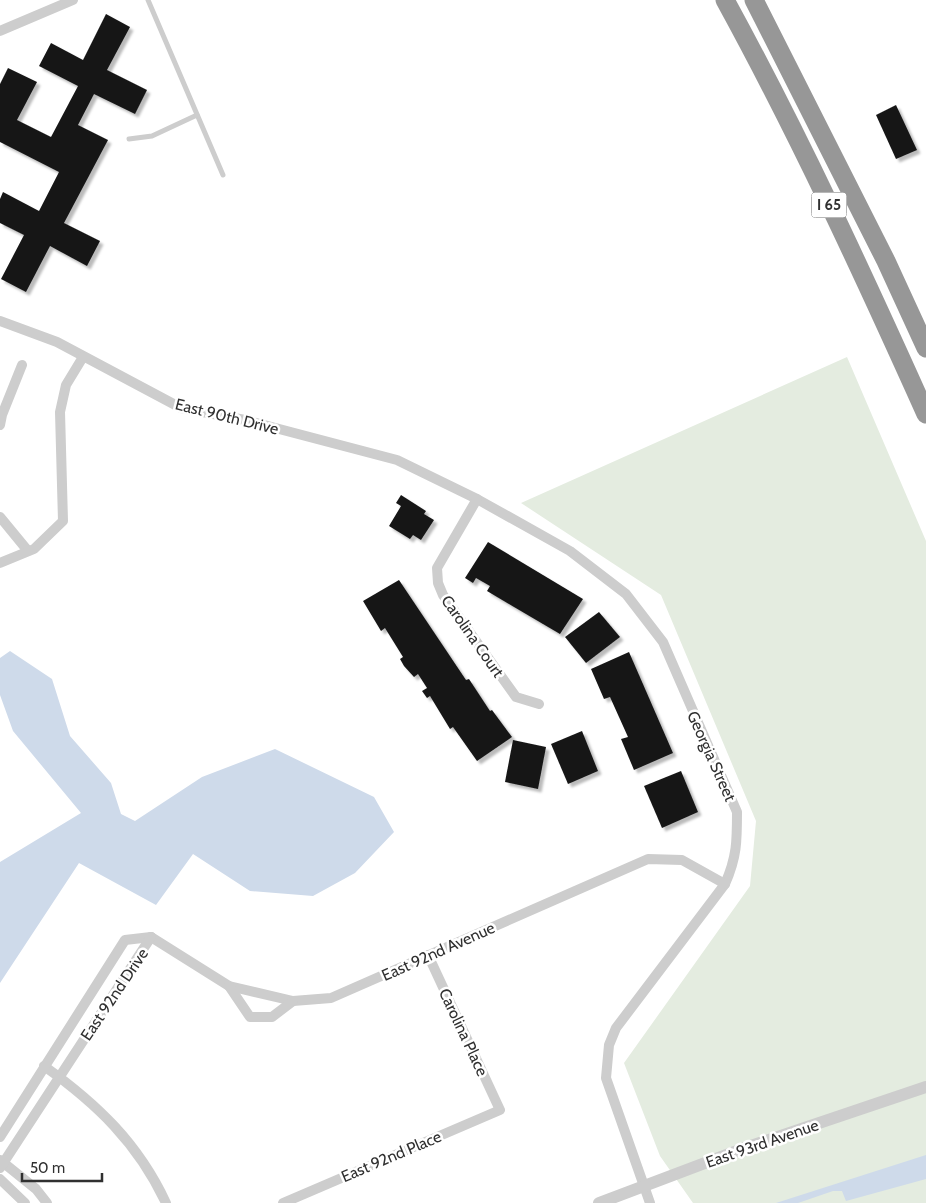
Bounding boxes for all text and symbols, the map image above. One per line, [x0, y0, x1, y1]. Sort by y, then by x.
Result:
road number: I 65 [812, 192, 846, 218]
street label: East 90th Drive [173, 394, 281, 439]
street label: Carolina Court [437, 592, 508, 681]
street label: Georgia Street [683, 708, 740, 805]
street label: East 92nd Avenue [379, 918, 498, 985]
street label: East 92nd Drive [77, 945, 152, 1044]
street label: Carolina Place [435, 985, 492, 1079]
street label: East 93rd Avenue [703, 1115, 821, 1172]
street label: East 92nd Place [338, 1127, 444, 1186]
scale bar [22, 1150, 102, 1182]
text: 50 m [30, 1159, 65, 1177]

